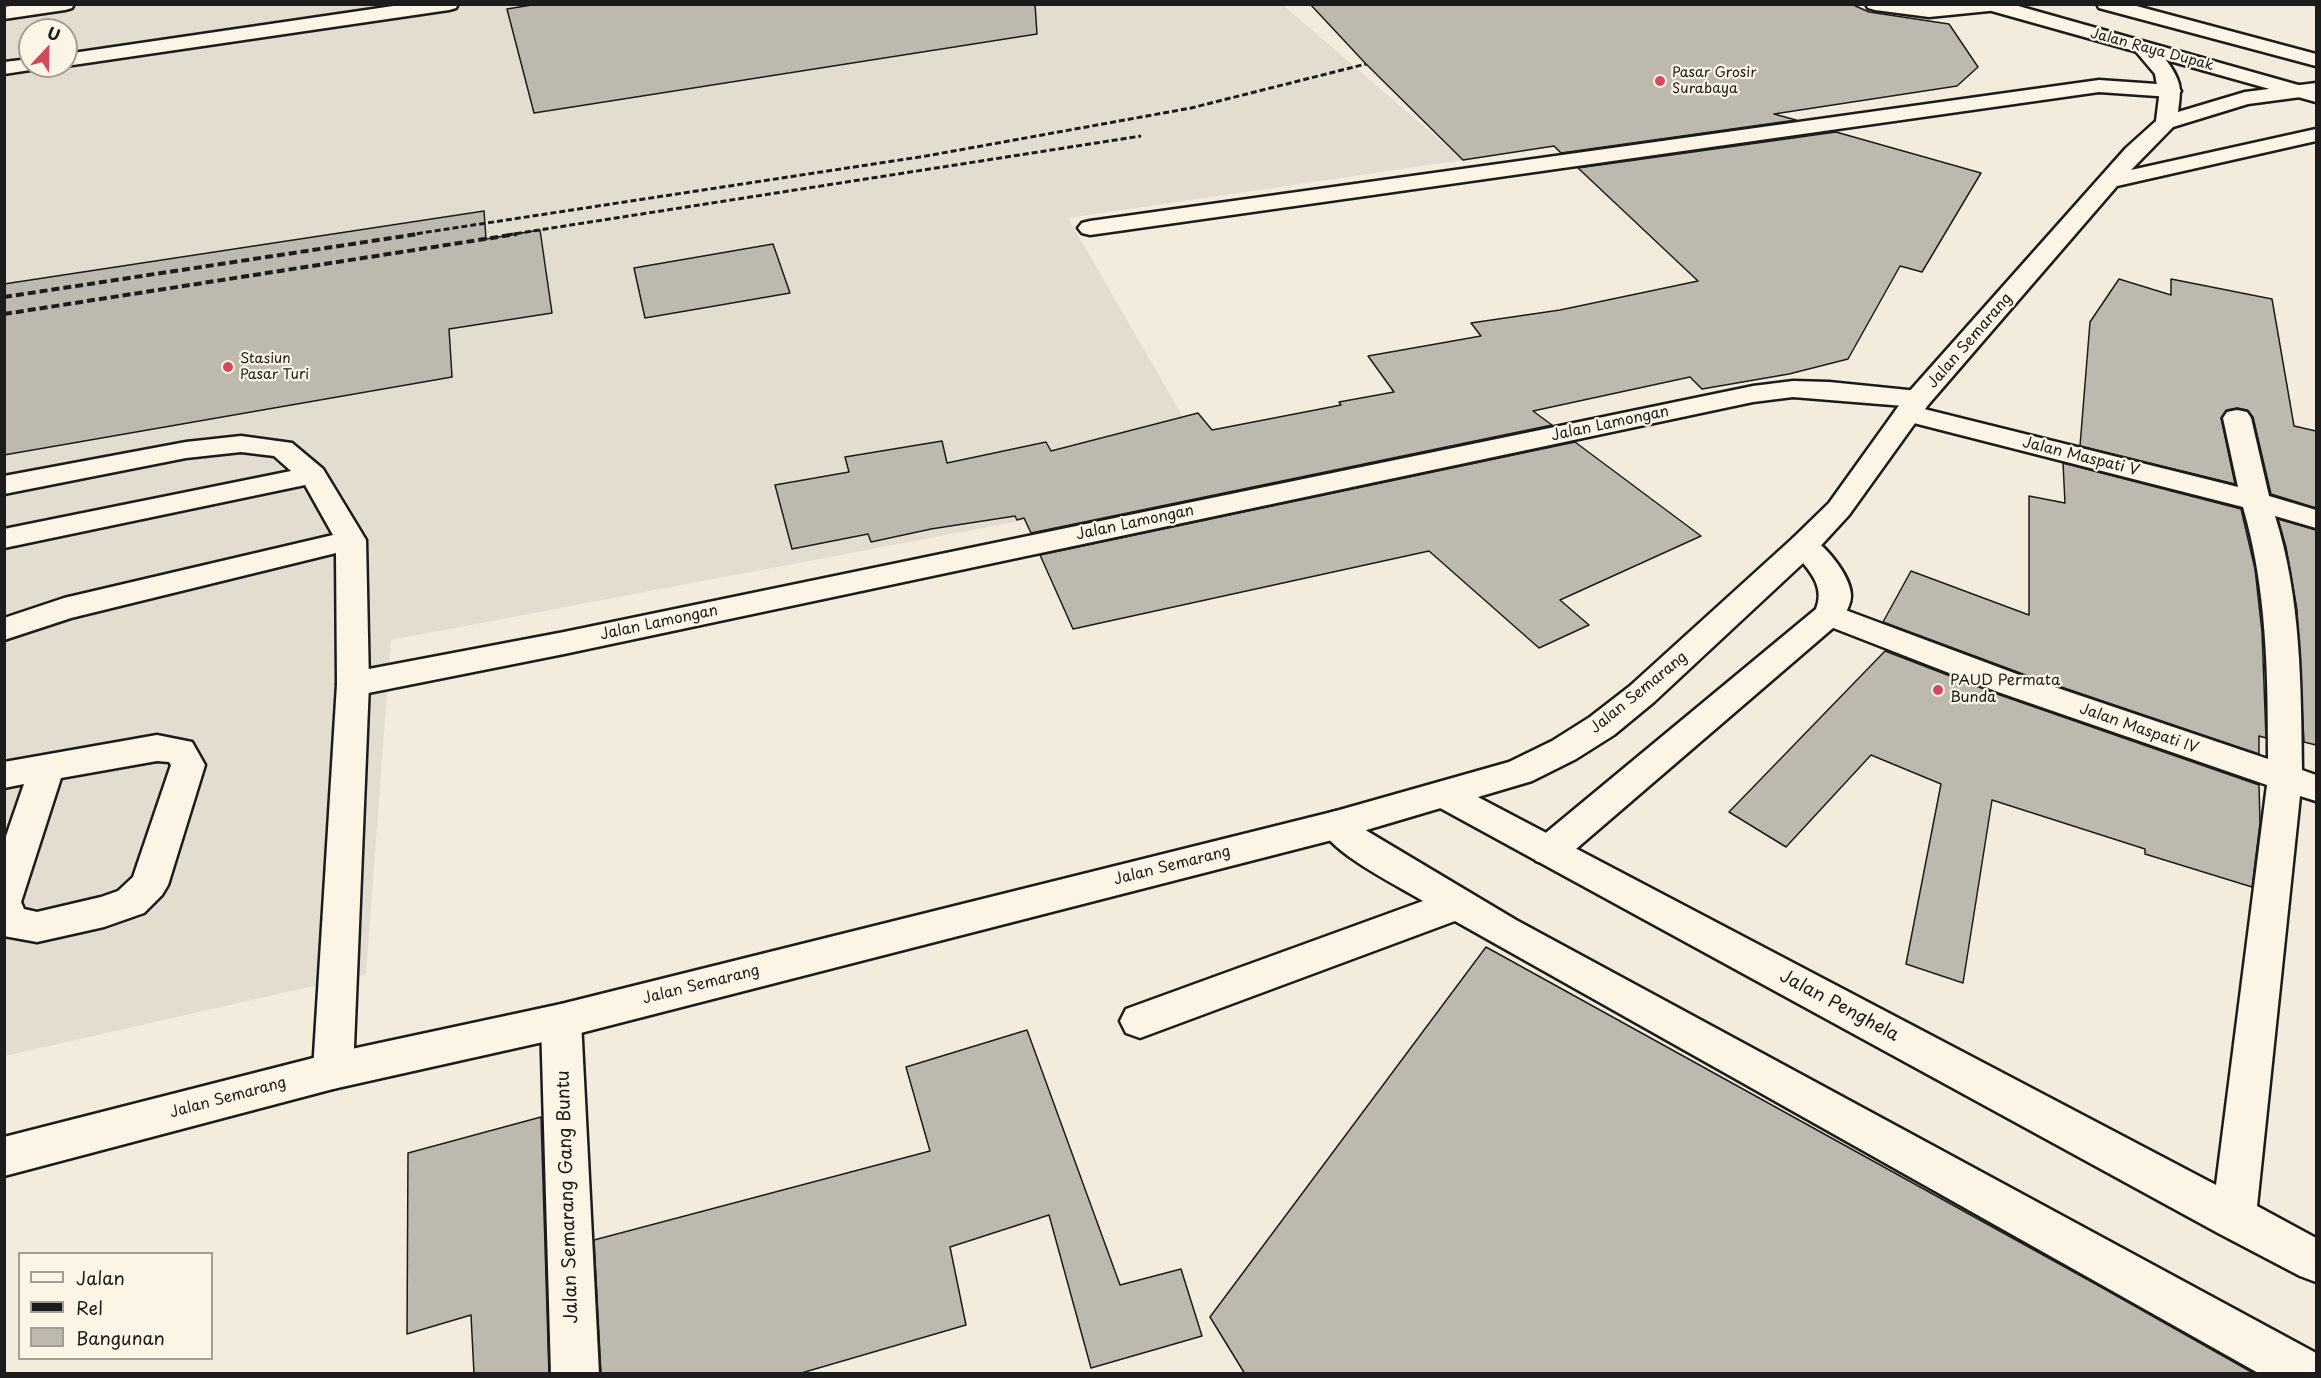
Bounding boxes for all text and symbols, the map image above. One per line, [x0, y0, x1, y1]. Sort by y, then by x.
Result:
north arrow [18, 18, 78, 78]
text: U [44, 20, 64, 47]
street label: Jalan Raya Dupak [2089, 25, 2215, 75]
place label: Pasar Grosir Surabaya [1672, 65, 1756, 98]
marker: Pasar Grosir Surabaya [1653, 74, 1667, 88]
street label: Jalan Semarang [1924, 290, 2016, 392]
place label: Stasiun Pasar Turi [240, 351, 309, 384]
marker: Stasiun Pasar Turi [221, 360, 235, 374]
street label: Jalan Lamongan [1549, 403, 1671, 445]
street label: Jalan Maspati V [2021, 434, 2141, 480]
street label: Jalan Lamongan [1074, 502, 1196, 544]
street label: Jalan Lamongan [598, 602, 720, 644]
street label: Jalan Semarang [1587, 648, 1691, 738]
place label: PAUD Permata Bunda [1950, 672, 2060, 707]
marker: PAUD Permata Bunda [1931, 683, 1945, 697]
street label: Jalan Maspati IV [2077, 700, 2201, 758]
street label: Jalan Semarang [1112, 843, 1232, 889]
street label: Jalan Semarang [641, 962, 761, 1008]
street label: Jalan Penghela [1776, 965, 1902, 1047]
street label: Jalan Semarang Gang Buntu [553, 1070, 583, 1324]
street label: Jalan Semarang [168, 1074, 288, 1122]
legend [18, 1252, 213, 1360]
text: Jalan [76, 1264, 125, 1291]
text: Rel [76, 1294, 103, 1321]
text: Bangunan [76, 1324, 165, 1351]

